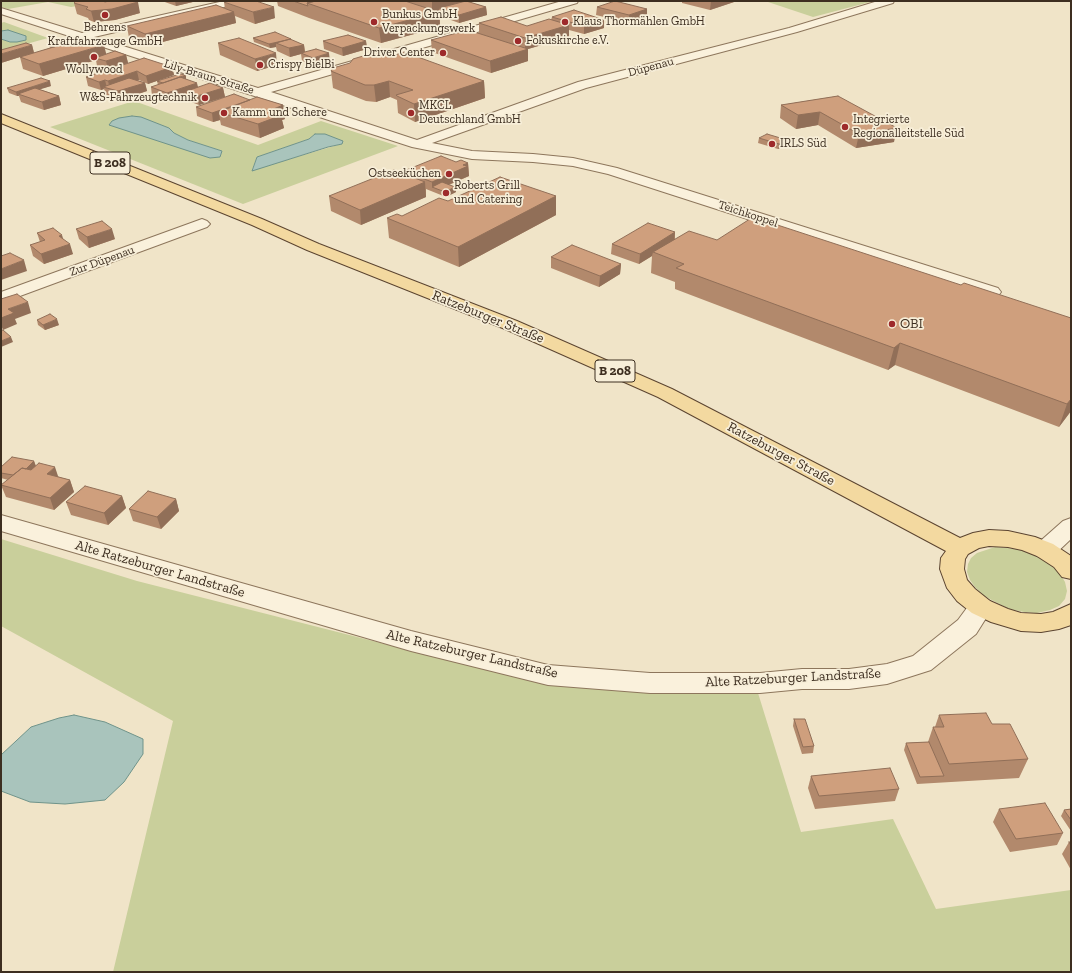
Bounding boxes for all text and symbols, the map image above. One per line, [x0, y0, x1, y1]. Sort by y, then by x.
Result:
place label: Bunkus GmbH Verpackungswerk [382, 8, 475, 36]
marker: Behrens Kraftfahrzeuge GmbH [100, 10, 110, 20]
place label: Klaus Thormählen GmbH [573, 15, 705, 29]
marker: Bunkus GmbH Verpackungswerk [369, 17, 379, 27]
marker: Klaus Thormählen GmbH [560, 17, 570, 27]
place label: Behrens Kraftfahrzeuge GmbH [48, 21, 162, 49]
place label: Fokuskirche e.V. [526, 34, 609, 48]
marker: Fokuskirche e.V. [513, 36, 523, 46]
place label: Driver Center [364, 46, 435, 60]
marker: Driver Center [438, 48, 448, 58]
marker: Wollywood [89, 52, 99, 62]
street label: Düpenau [627, 54, 675, 80]
street label: Lily-Braun-Straße [162, 56, 256, 98]
place label: Crispy BielBi [268, 58, 335, 72]
marker: Crispy BielBi [255, 60, 265, 70]
place label: Wollywood [65, 63, 123, 77]
place label: W&S-Fahrzeugtechnik [80, 91, 197, 105]
marker: W&S-Fahrzeugtechnik [200, 93, 210, 103]
place label: MKCL Deutschland GmbH [419, 99, 521, 127]
place label: Kamm und Schere [232, 106, 327, 120]
marker: Kamm und Schere [219, 108, 229, 118]
marker: MKCL Deutschland GmbH [406, 108, 416, 118]
place label: Integrierte Regionalleitstelle Süd [853, 113, 964, 141]
marker: Integrierte Regionalleitstelle Süd [840, 122, 850, 132]
place label: IRLS Süd [780, 137, 827, 151]
marker: IRLS Süd [767, 139, 777, 149]
road number: B 208 [90, 152, 130, 174]
place label: Ostseeküchen [368, 167, 441, 181]
marker: Ostseeküchen [444, 169, 454, 179]
place label: Roberts Grill und Catering [454, 179, 522, 207]
marker: Roberts Grill und Catering [441, 188, 451, 198]
street label: Teichkoppel [716, 198, 780, 230]
street label: Zur Düpenau [68, 243, 136, 279]
street label: Ratzeburger Straße [430, 287, 546, 347]
place label: OBI [900, 316, 923, 332]
marker: OBI [887, 319, 897, 329]
road number: B 208 [595, 360, 635, 382]
street label: Ratzeburger Straße [724, 419, 838, 489]
street label: Alte Ratzeburger Landstraße [73, 537, 247, 601]
street label: Alte Ratzeburger Landstraße [385, 626, 559, 682]
street label: Alte Ratzeburger Landstraße [705, 665, 881, 691]

